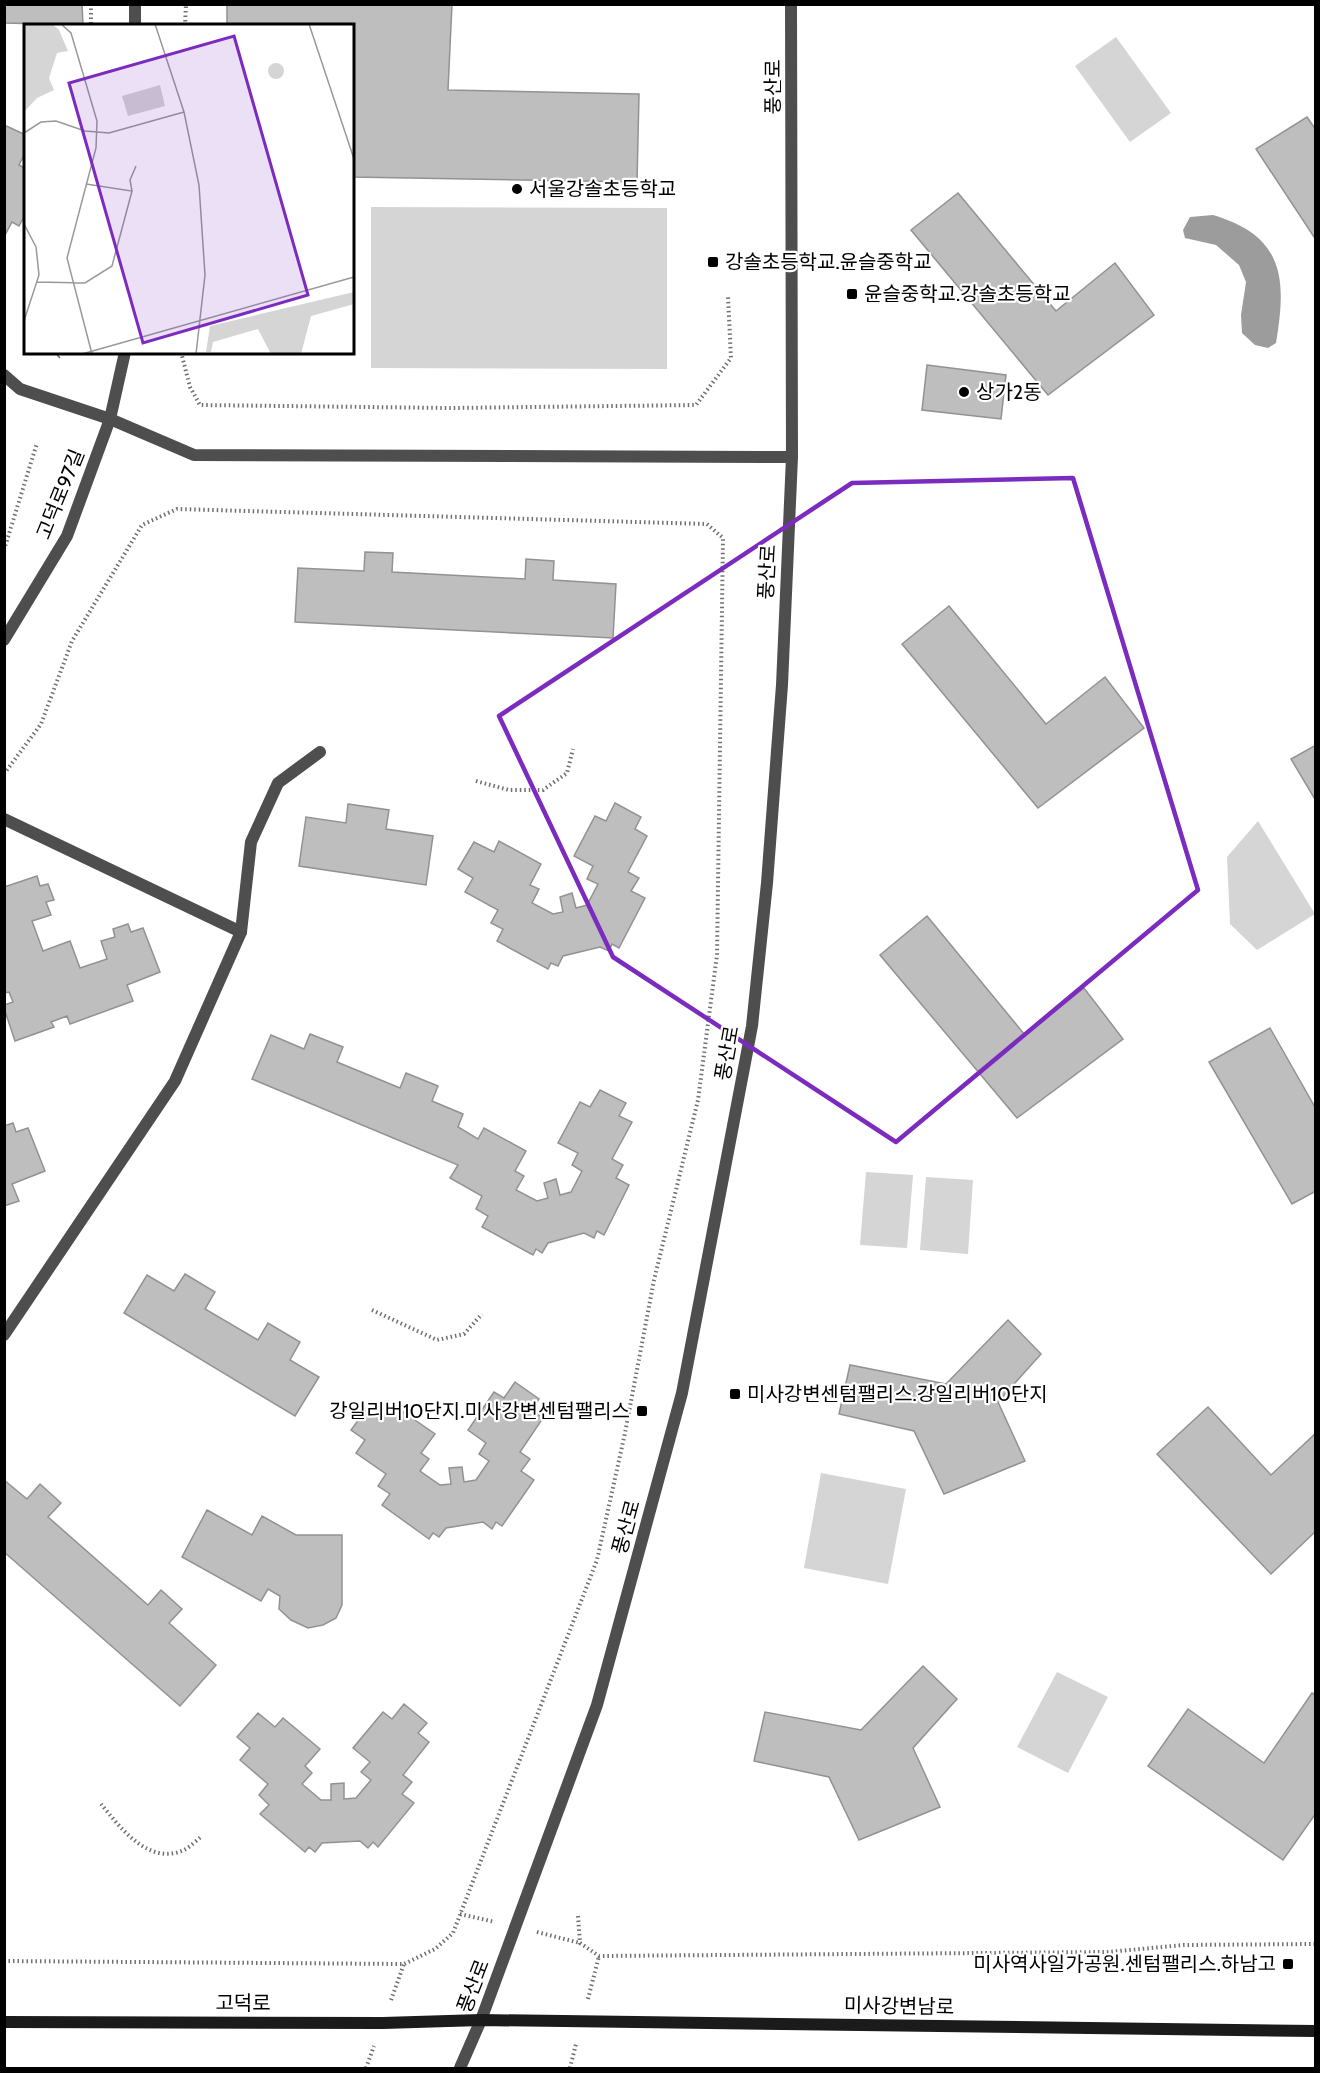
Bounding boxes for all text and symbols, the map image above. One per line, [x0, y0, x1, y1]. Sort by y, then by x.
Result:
inset map [24, 24, 354, 354]
street label: 풍산로 [761, 59, 785, 115]
place label: 서울강솔초등학교 [529, 177, 676, 201]
marker: 서울강솔초등학교 [510, 182, 524, 196]
place label: 강솔초등학교.윤슬중학교 [725, 250, 932, 274]
marker: 강솔초등학교.윤슬중학교 [706, 255, 720, 269]
place label: 윤슬중학교.강솔초등학교 [864, 282, 1071, 306]
marker: 윤슬중학교.강솔초등학교 [845, 287, 859, 301]
place label: 상가2동 [976, 380, 1042, 404]
marker: 상가2동 [957, 385, 971, 399]
street label: 고덕로97길 [31, 445, 89, 543]
street label: 풍산로 [754, 544, 780, 600]
street label: 풍산로 [710, 1024, 744, 1082]
place label: 미사강변센텀팰리스.강일리버10단지 [747, 1382, 1048, 1406]
marker: 미사강변센텀팰리스.강일리버10단지 [728, 1387, 742, 1401]
place label: 강일리버10단지.미사강변센텀팰리스 [329, 1399, 630, 1423]
marker: 강일리버10단지.미사강변센텀팰리스 [635, 1404, 649, 1418]
street label: 풍산로 [607, 1497, 645, 1557]
place label: 미사역사일가공원.센텀팰리스.하남고 [973, 1952, 1276, 1976]
street label: 풍산로 [452, 1956, 494, 2016]
marker: 미사역사일가공원.센텀팰리스.하남고 [1281, 1957, 1295, 1971]
street label: 고덕로 [215, 1991, 271, 2015]
street label: 미사강변남로 [844, 1993, 954, 2019]

